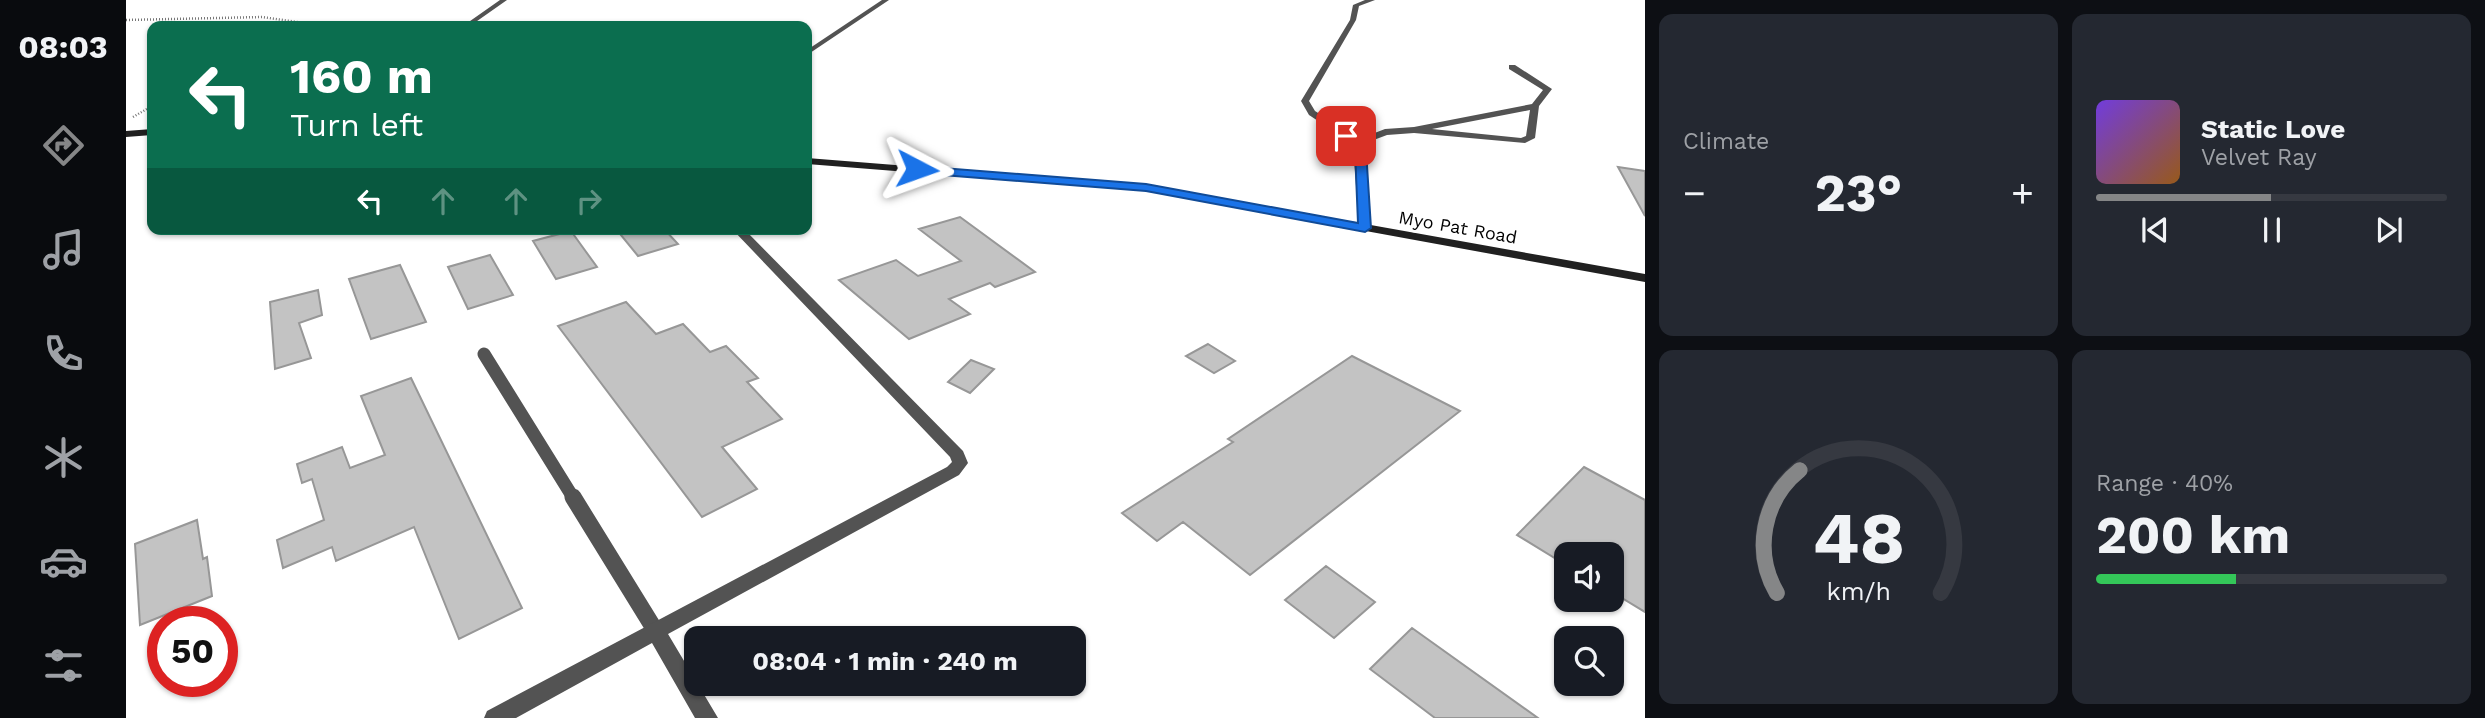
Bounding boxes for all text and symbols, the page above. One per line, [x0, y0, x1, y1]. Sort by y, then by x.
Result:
text: 08:03 [18, 28, 108, 66]
text: 160 m [290, 47, 433, 105]
icon: left [175, 49, 266, 140]
text: Turn left [290, 106, 423, 144]
pin [1316, 106, 1376, 166]
text: Static Love [2201, 114, 2345, 144]
icon: arrive [1327, 117, 1365, 155]
icon: directions [39, 121, 88, 170]
text: Climate [1683, 128, 1769, 155]
position arrow [880, 132, 954, 206]
text: Velvet Ray [2201, 144, 2317, 171]
text: 23° [1815, 163, 1902, 224]
text: − [1683, 171, 1706, 215]
text: + [2011, 171, 2034, 215]
icon: left [351, 182, 389, 220]
icon: ahead [424, 182, 462, 220]
icon: ahead [497, 182, 535, 220]
icon: right [570, 182, 608, 220]
street label: Myo Pat Road [1397, 206, 1519, 248]
icon: previous [2136, 211, 2174, 249]
icon: pause [2253, 211, 2291, 249]
icon: next [2370, 211, 2408, 249]
icon: music [39, 225, 88, 274]
icon: phone [39, 329, 88, 378]
icon: climate [39, 433, 88, 482]
text: Range · 40% [2096, 470, 2233, 497]
text: 48 [1812, 495, 1905, 581]
text: 200 km [2096, 505, 2290, 566]
icon: car [39, 537, 88, 586]
map controls [1554, 542, 1624, 696]
button: sound [1554, 542, 1624, 612]
text: km/h [1826, 577, 1891, 606]
speed limit sign: 50 [147, 606, 238, 697]
button: search [1554, 626, 1624, 696]
icon: filters [39, 641, 88, 690]
text: 08:04 · 1 min · 240 m [752, 646, 1018, 676]

